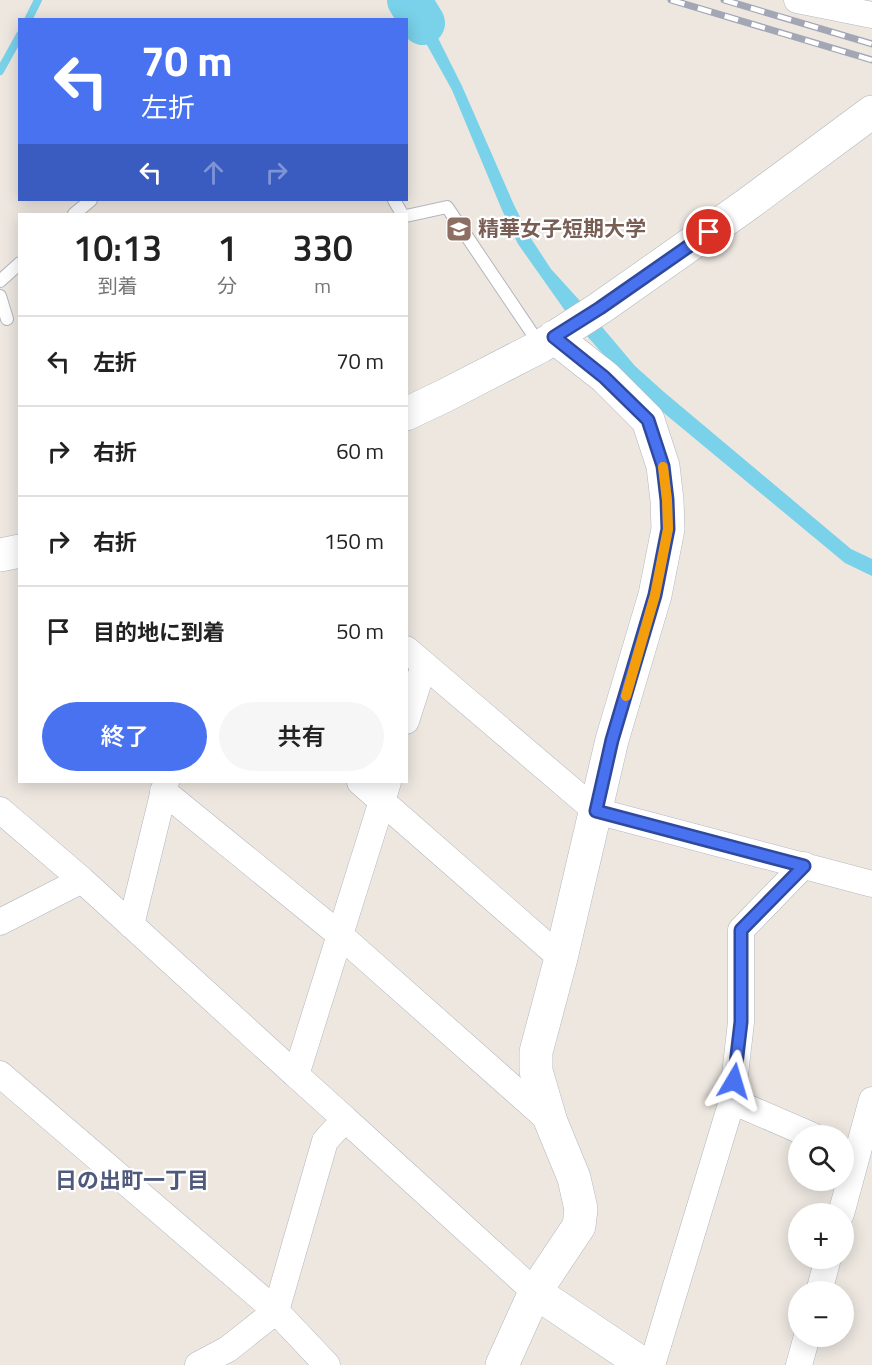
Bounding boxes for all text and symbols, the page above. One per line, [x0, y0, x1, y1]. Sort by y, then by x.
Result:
text: 70 m [141, 28, 233, 92]
icon: left [42, 42, 120, 120]
text: 左折 [141, 86, 195, 127]
icon: left [134, 156, 167, 189]
icon: ahead [197, 156, 230, 189]
icon: right [260, 156, 293, 189]
pin [683, 206, 734, 257]
place label: 精華女子短期大学 [478, 212, 646, 244]
school or university icon: 精華女子短期大学 [444, 214, 474, 244]
icon: arrive [692, 215, 725, 248]
text: 10:13 [73, 220, 162, 275]
text: 1 [217, 220, 237, 275]
text: 330 [292, 220, 353, 275]
text: 到着 [98, 270, 138, 301]
text: 分 [217, 270, 237, 301]
text: m [314, 270, 331, 301]
text: 70 m [336, 344, 384, 378]
icon: left [42, 345, 75, 378]
text: 左折 [93, 345, 137, 379]
text: 60 m [336, 434, 384, 468]
icon: right [42, 435, 75, 468]
text: 右折 [93, 435, 137, 469]
text: 150 m [324, 524, 384, 558]
icon: right [42, 525, 75, 558]
text: 右折 [93, 525, 137, 559]
text: 50 m [336, 614, 384, 648]
icon: arrive [42, 615, 75, 648]
text: 目的地に到着 [93, 615, 225, 649]
button: 終了 [42, 702, 207, 771]
button: 共有 [219, 702, 384, 771]
position arrow [702, 1049, 766, 1113]
map controls [788, 1125, 854, 1347]
button: search [788, 1125, 854, 1191]
district label: 日の出町一丁目 [55, 1163, 209, 1197]
button: + [788, 1203, 854, 1269]
button: − [788, 1281, 854, 1347]

